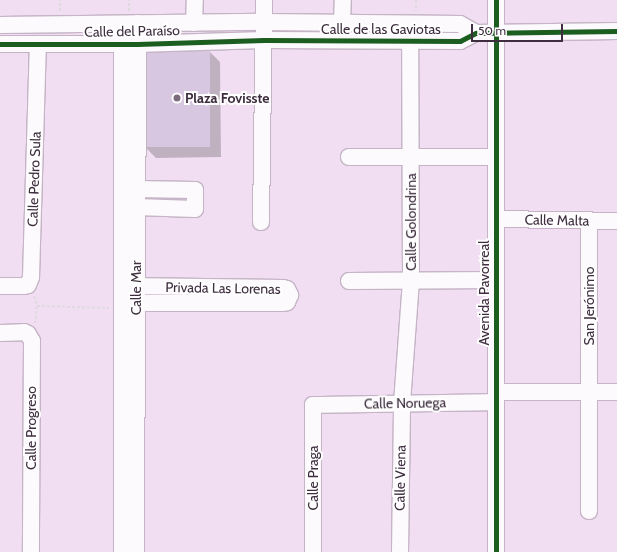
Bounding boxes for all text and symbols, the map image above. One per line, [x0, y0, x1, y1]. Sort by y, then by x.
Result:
scale bar [473, 16, 565, 42]
street label: Calle de las Gaviotas [321, 21, 441, 37]
street label: Calle del Paraíso [84, 22, 180, 40]
text: 50 m [478, 23, 506, 38]
place label: Plaza Fovisste [185, 90, 270, 106]
marker: Plaza Fovisste [172, 93, 182, 103]
street label: Calle Pedro Sula [24, 131, 44, 227]
street label: Calle Golondrina [403, 173, 419, 271]
street label: Calle Malta [524, 211, 590, 229]
street label: Avenida Pavorreal [476, 240, 492, 346]
street label: Calle Mar [128, 261, 144, 315]
street label: San Jerónimo [581, 266, 597, 346]
street label: Privada Las Lorenas [165, 279, 281, 297]
street label: Calle Progreso [23, 386, 39, 470]
street label: Calle Noruega [364, 394, 446, 412]
street label: Calle Viena [391, 445, 409, 511]
street label: Calle Praga [305, 446, 321, 510]

